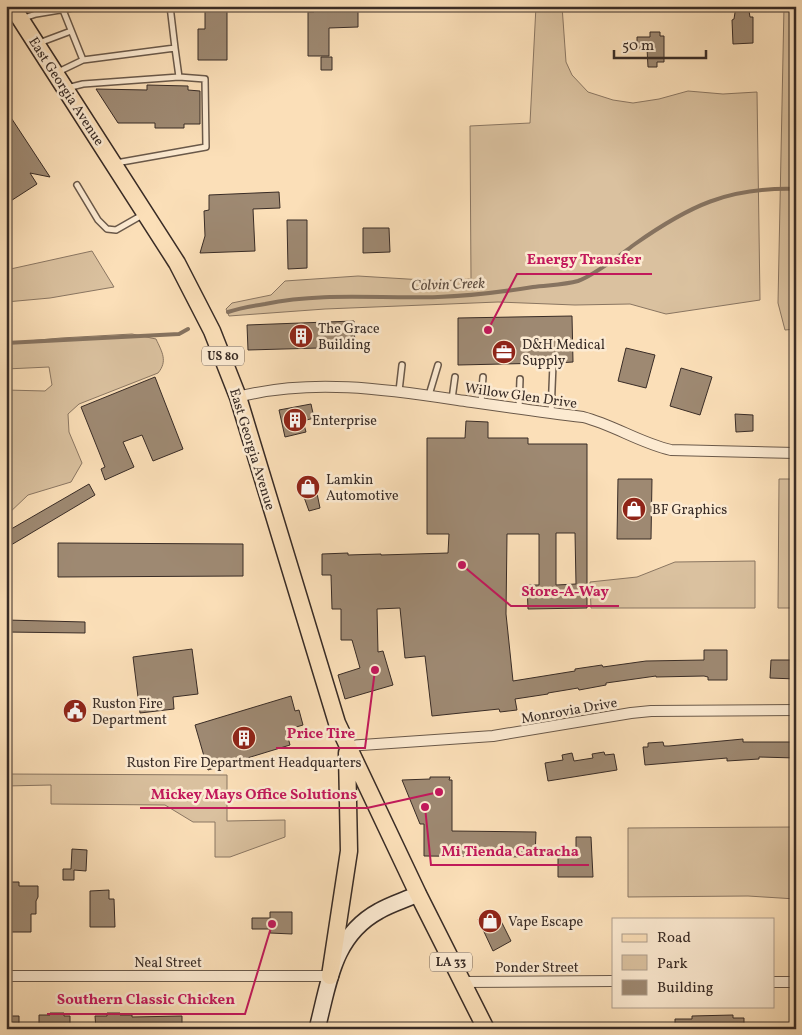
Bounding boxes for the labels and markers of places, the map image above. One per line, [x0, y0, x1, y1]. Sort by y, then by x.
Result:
callout: Energy Transfer [517, 244, 652, 274]
place label: The Grace Building [318, 320, 380, 355]
building icon: The Grace Building [288, 323, 314, 349]
place label: D&H Medical Supply [522, 336, 605, 371]
office icon: D&H Medical Supply [491, 339, 517, 365]
building icon: Enterprise [282, 407, 308, 433]
place label: Enterprise [312, 412, 377, 431]
place label: Lamkin Automotive [326, 471, 399, 506]
shop icon: Lamkin Automotive [295, 474, 321, 500]
shop icon: BF Graphics [621, 496, 647, 522]
place label: BF Graphics [652, 501, 727, 520]
callout: Store-A-Way [511, 576, 619, 606]
place label: Ruston Fire Department [92, 695, 167, 730]
public building icon: Ruston Fire Department [62, 698, 88, 724]
callout: Price Tire [276, 718, 365, 748]
building icon: Ruston Fire Department Headquarters [231, 725, 257, 751]
place label: Ruston Fire Department Headquarters [126, 754, 362, 773]
callout: Mickey Mays Office Solutions [140, 778, 367, 808]
callout: Mi Tienda Catracha [431, 835, 589, 865]
shop icon: Vape Escape [477, 908, 503, 934]
place label: Vape Escape [508, 913, 583, 932]
callout: Southern Classic Chicken [47, 984, 245, 1014]

